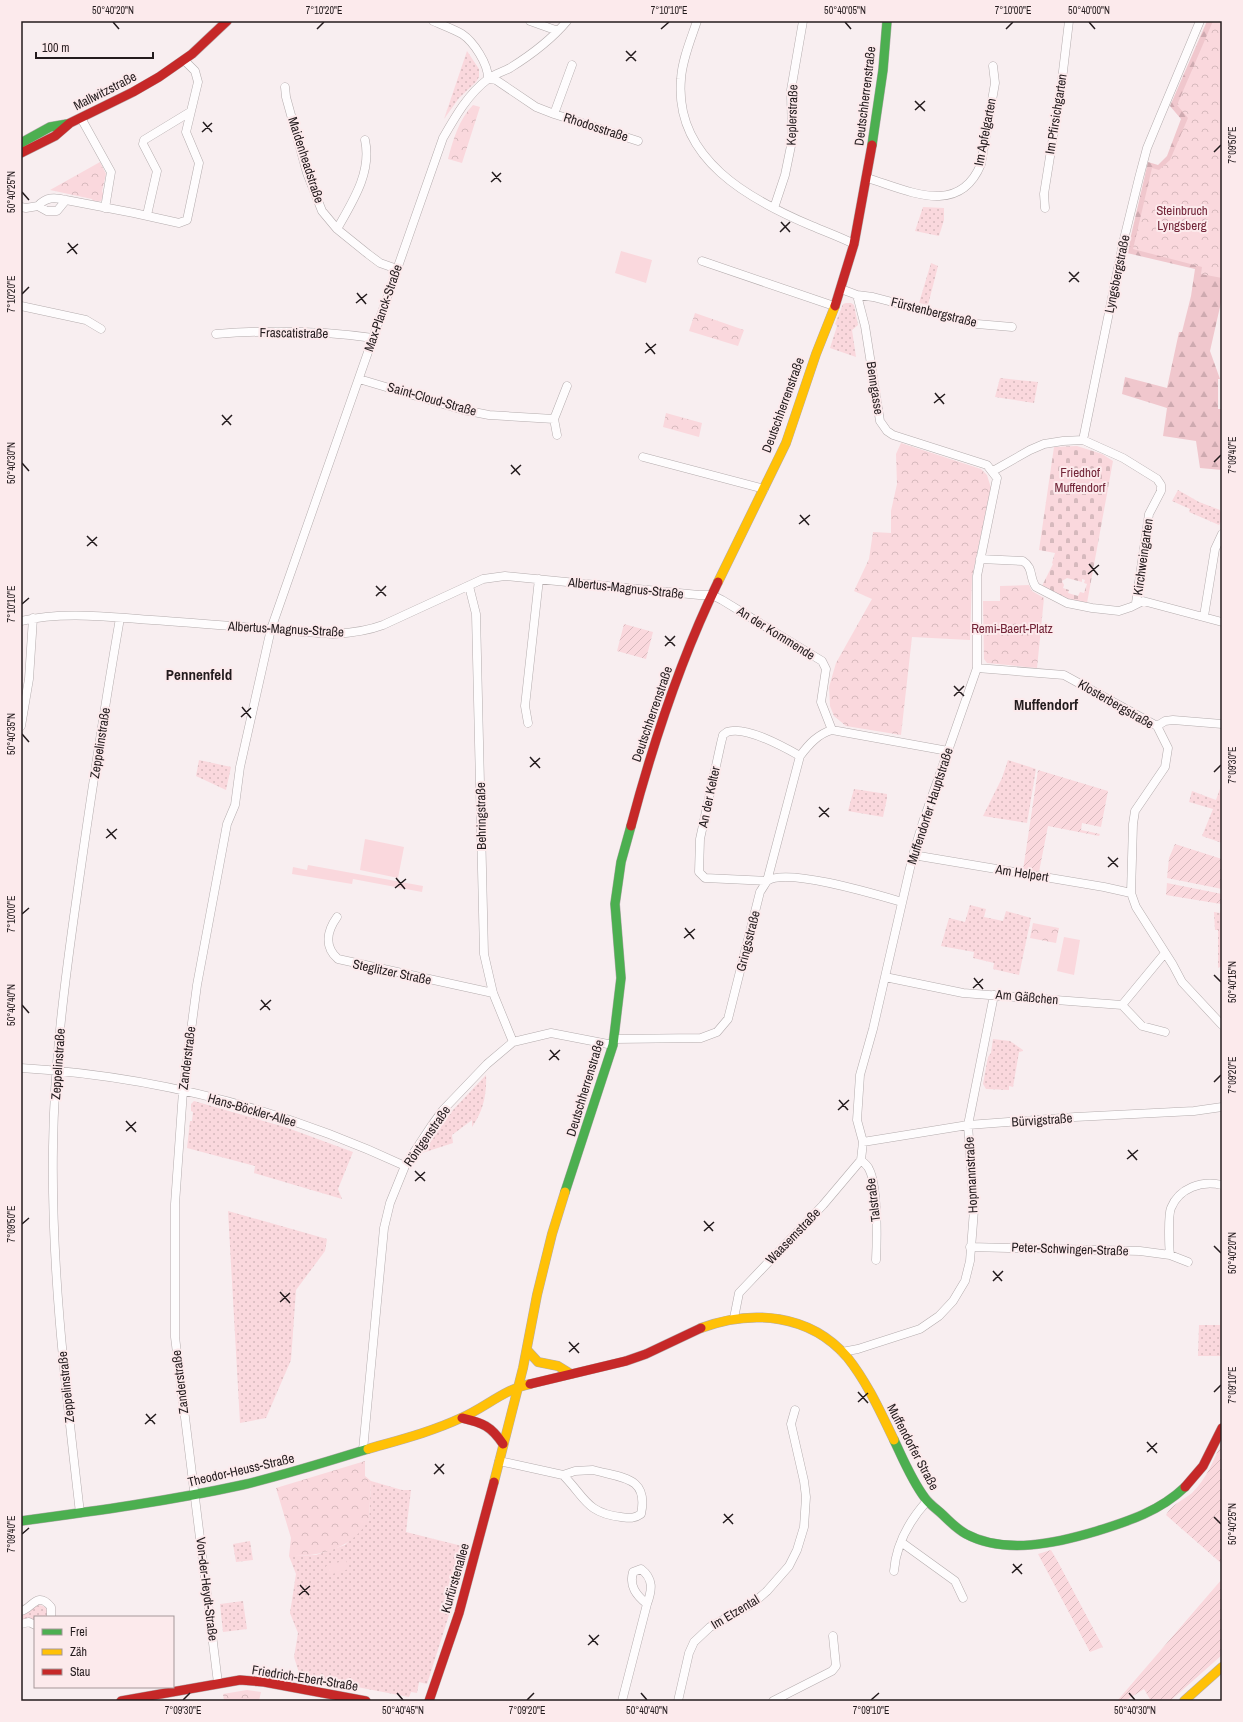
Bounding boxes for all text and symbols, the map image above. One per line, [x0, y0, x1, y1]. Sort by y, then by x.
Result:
text: 50°40'20"N [92, 4, 134, 17]
text: 7°10'20"E [306, 4, 342, 17]
text: 7°10'10"E [651, 4, 687, 17]
text: 50°40'05"N [824, 4, 866, 17]
text: 7°10'00"E [995, 4, 1031, 17]
text: 50°40'00"N [1068, 4, 1110, 17]
scale bar [36, 34, 153, 60]
text: 100 m [42, 40, 69, 56]
street label: Deutschherrenstraße [850, 45, 880, 147]
street label: Mallwitzstraße [71, 68, 140, 114]
street label: Im Pfirsichgarten [1041, 73, 1071, 155]
street label: Keplerstraße [782, 84, 802, 146]
street label: Im Apfelgarten [970, 97, 1000, 167]
street label: Rhodosstraße [562, 109, 631, 145]
street label: Maidenheadstraße [284, 115, 328, 205]
text: 7°09'50"E [1226, 127, 1239, 163]
text: 50°40'25"N [5, 171, 18, 213]
park label: Steinbruch Lyngsberg [1156, 202, 1208, 234]
street label: Lyngsbergstraße [1100, 233, 1134, 315]
street label: Max-Planck-Straße [360, 262, 406, 354]
text: 7°10'20"E [5, 276, 18, 312]
street label: Fürstenbergstraße [889, 293, 979, 331]
street label: Frascatistraße [259, 324, 329, 342]
street label: Deutschherrenstraße [758, 355, 808, 455]
street label: Benngasse [862, 360, 888, 416]
street label: Saint-Cloud-Straße [386, 378, 479, 420]
text: 7°09'40"E [1226, 437, 1239, 473]
text: 50°40'30"N [5, 442, 18, 484]
park label: Friedhof Muffendorf [1055, 464, 1105, 496]
street label: Kirchweingarten [1129, 517, 1157, 597]
street label: Albertus-Magnus-Straße [566, 573, 685, 603]
text: 7°10'10"E [5, 586, 18, 622]
street label: An der Kommende [733, 602, 818, 664]
street label: Albertus-Magnus-Straße [227, 617, 344, 641]
park label: Remi-Baert-Platz [971, 620, 1053, 637]
district label: Pennenfeld [166, 664, 232, 685]
street label: Deutschherrenstraße [628, 664, 676, 764]
street label: Klosterbergstraße [1075, 675, 1157, 733]
district label: Muffendorf [1014, 694, 1079, 715]
street label: Zeppelinstraße [86, 706, 114, 780]
text: 50°40'35"N [5, 713, 18, 755]
street label: Muffendorfer Hauptstraße [903, 745, 957, 867]
text: 7°09'30"E [1226, 747, 1239, 783]
street label: An der Kelter [694, 764, 724, 830]
street label: Behringstraße [472, 782, 490, 850]
street label: Am Helpert [993, 860, 1050, 886]
text: 7°10'00"E [5, 896, 18, 932]
street label: Gringsstraße [732, 909, 764, 973]
street label: Steglitzer Straße [351, 955, 433, 989]
text: 50°40'15"N [1226, 961, 1239, 1003]
text: 50°40'40"N [5, 984, 18, 1026]
street label: Am Gäßchen [994, 986, 1059, 1008]
street label: Zanderstraße [175, 1025, 199, 1091]
street label: Zeppelinstraße [47, 1028, 69, 1100]
street label: Deutschherrenstraße [562, 1038, 608, 1138]
text: 7°09'20"E [1226, 1057, 1239, 1093]
street label: Hans-Böckler-Allee [206, 1089, 298, 1131]
street label: Röntgenstraße [400, 1102, 454, 1170]
street label: Bürvigstraße [1011, 1109, 1073, 1131]
street label: Hopmannstraße [961, 1136, 981, 1214]
street label: Talstraße [862, 1177, 884, 1223]
street label: Waasemstraße [762, 1204, 824, 1268]
text: 7°09'50"E [5, 1206, 18, 1242]
text: 50°40'20"N [1226, 1232, 1239, 1274]
street label: Peter-Schwingen-Straße [1011, 1238, 1129, 1260]
street label: Zanderstraße [168, 1349, 192, 1415]
street label: Zeppelinstraße [54, 1350, 78, 1424]
text: 7°09'10"E [1226, 1367, 1239, 1403]
street label: Muffendorfer Straße [883, 1401, 943, 1493]
street label: Theodor-Heuss-Straße [186, 1449, 296, 1491]
text: 50°40'25"N [1226, 1503, 1239, 1545]
text: 7°09'40"E [5, 1516, 18, 1552]
street label: Von-der-Heydt-Straße [192, 1536, 222, 1642]
street label: Kurfürstenallee [437, 1541, 473, 1615]
street label: Im Etzental [708, 1591, 762, 1633]
legend [34, 1616, 174, 1688]
text: Frei [70, 1624, 88, 1640]
text: Zäh [70, 1644, 87, 1660]
street label: Friedrich-Ebert-Straße [251, 1661, 359, 1695]
text: Stau [70, 1664, 90, 1680]
text: 7°09'30"E [165, 1704, 201, 1717]
text: 50°40'45"N [382, 1704, 424, 1717]
text: 7°09'20"E [509, 1704, 545, 1717]
text: 50°40'40"N [626, 1704, 668, 1717]
text: 7°09'10"E [853, 1704, 889, 1717]
text: 50°40'30"N [1114, 1704, 1156, 1717]

